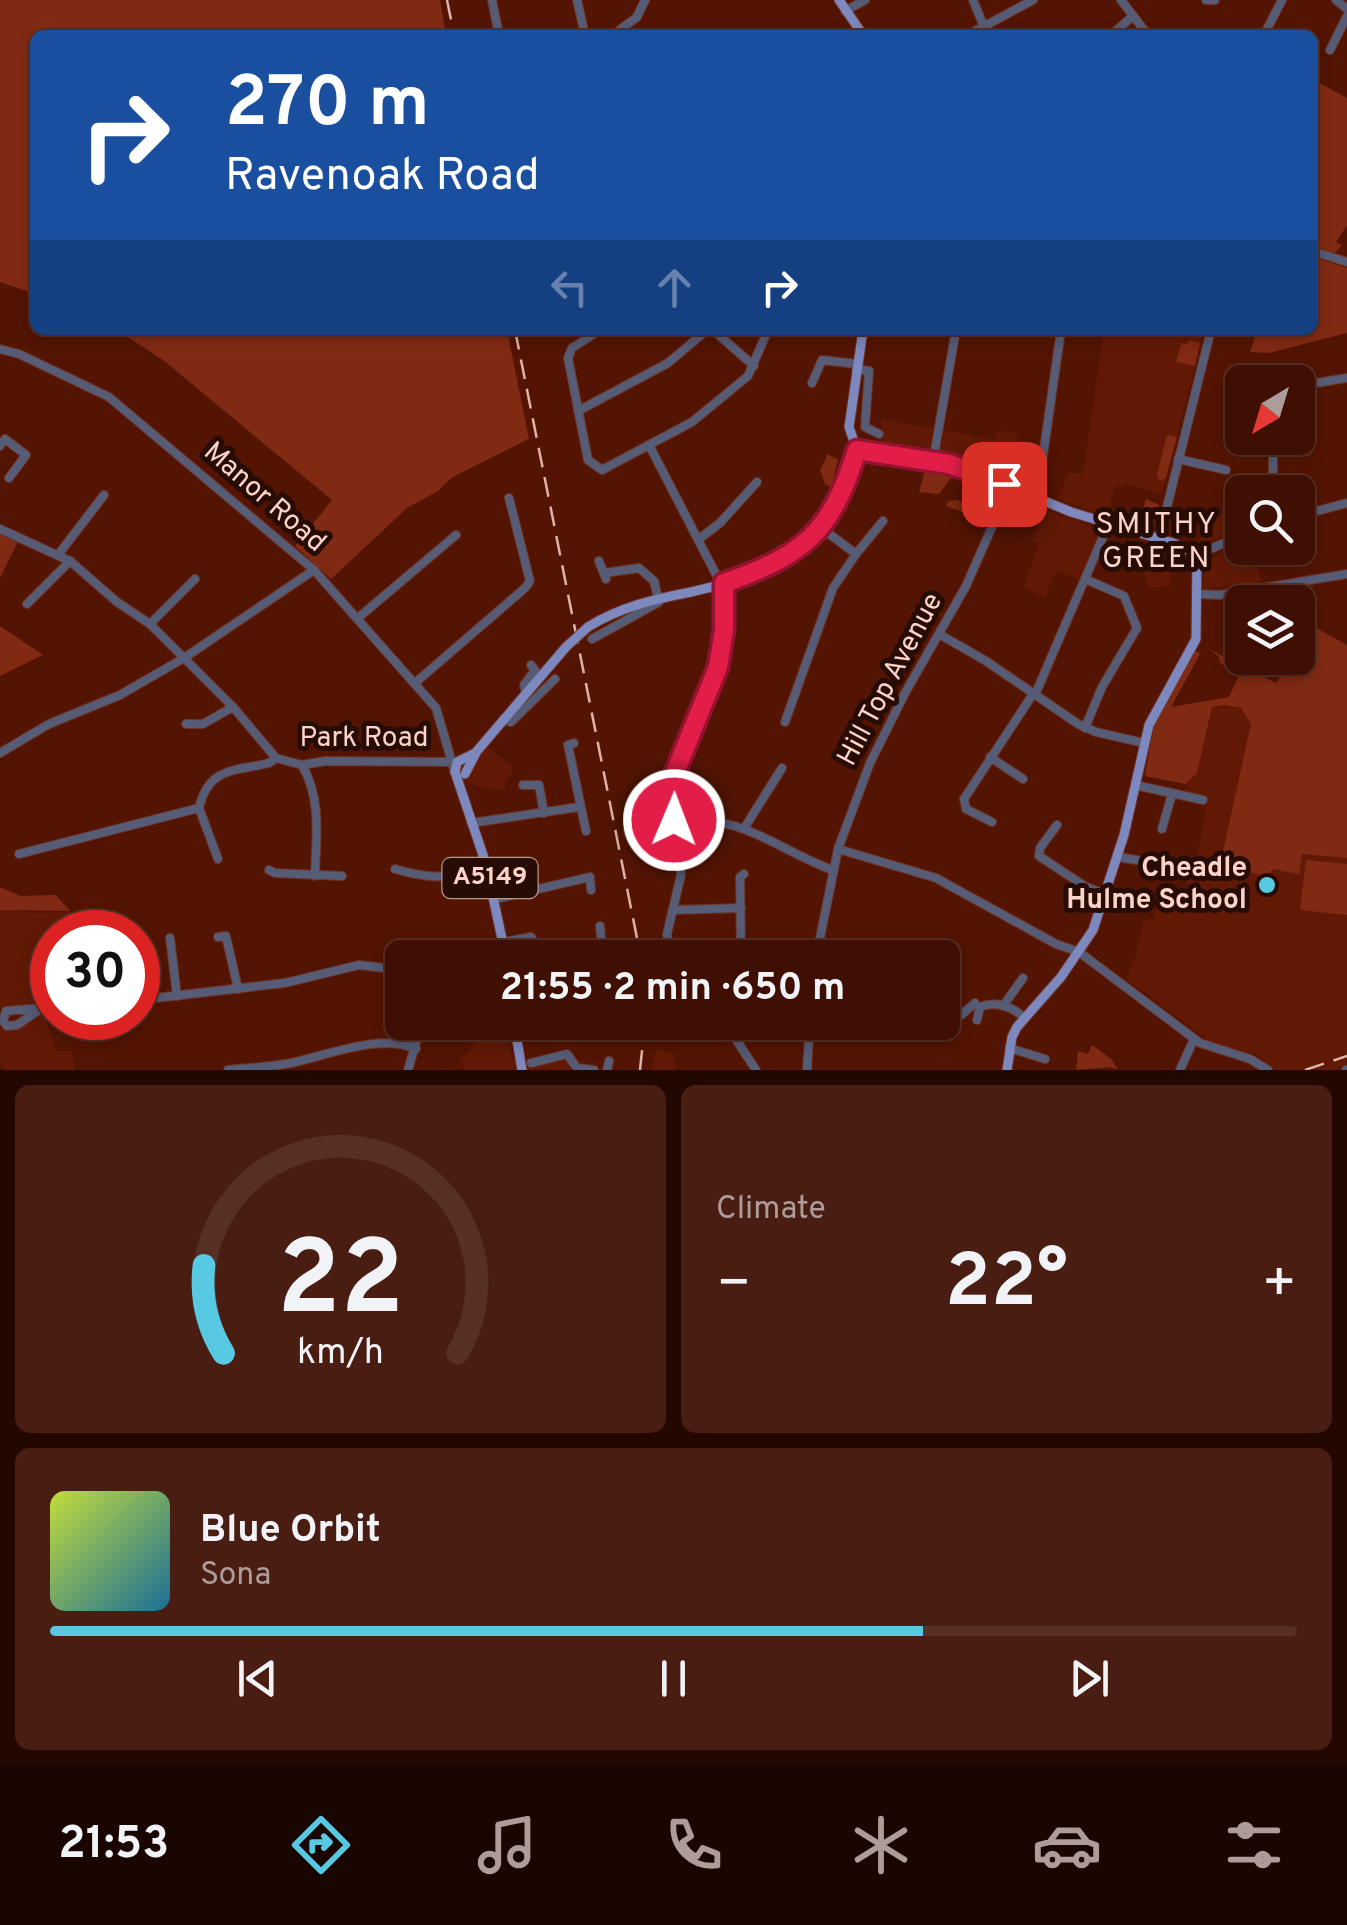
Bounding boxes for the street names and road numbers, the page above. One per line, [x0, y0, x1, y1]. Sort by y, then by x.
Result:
street label: Manor Road [195, 435, 333, 561]
street label: Hill Top Avenue [830, 587, 952, 773]
street label: Park Road [299, 721, 429, 757]
road number: A5149 [442, 858, 538, 898]

